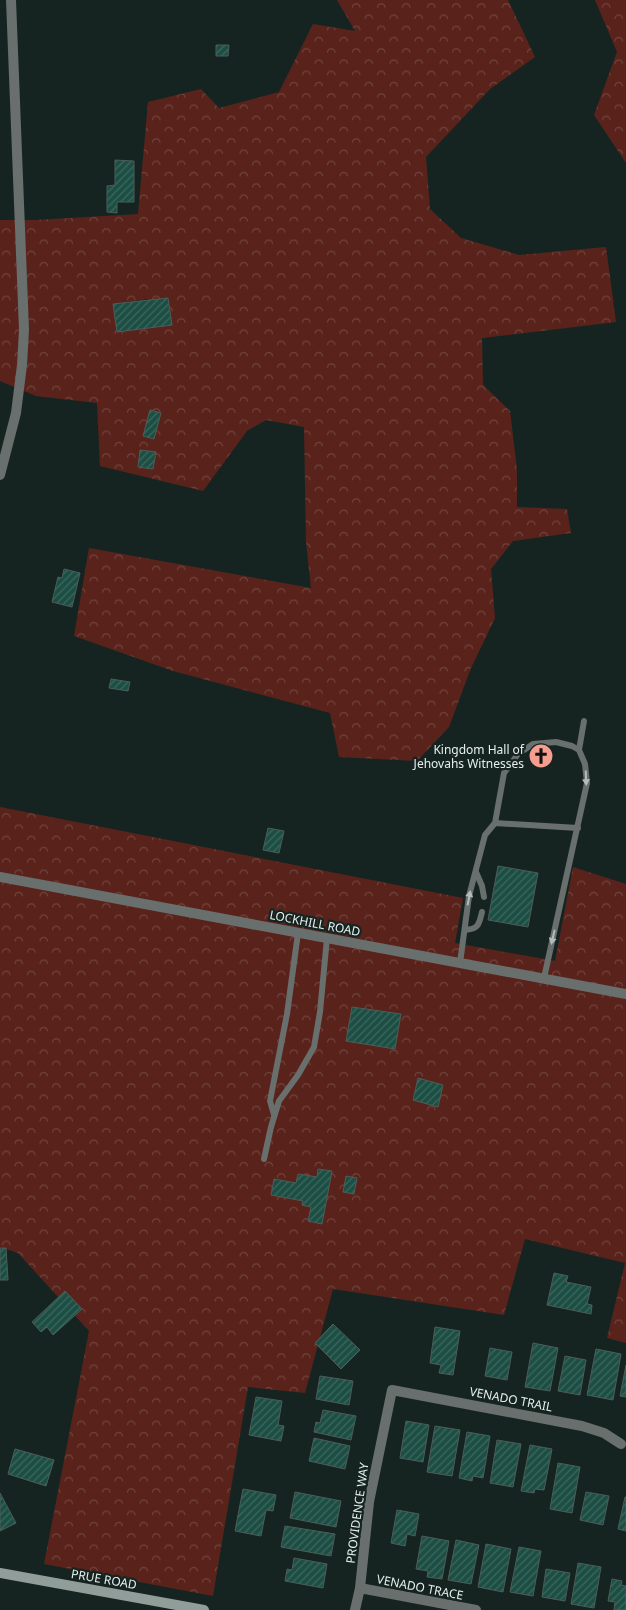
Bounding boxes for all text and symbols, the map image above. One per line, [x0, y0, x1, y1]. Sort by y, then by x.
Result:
place label: Kingdom Hall of Jehovahs Witnesses [413, 741, 525, 772]
church icon: Kingdom Hall of Jehovahs Witnesses [528, 743, 554, 769]
one-way arrow [582, 771, 590, 787]
one-way arrow [466, 889, 474, 905]
street label: LOCKHILL ROAD [268, 906, 362, 940]
one-way arrow [549, 929, 557, 944]
street label: VENADO TRAIL [468, 1383, 554, 1415]
street label: PROVIDENCE WAY [342, 1461, 373, 1564]
street label: PRUE ROAD [70, 1565, 138, 1593]
street label: VENADO TRACE [375, 1570, 465, 1604]

